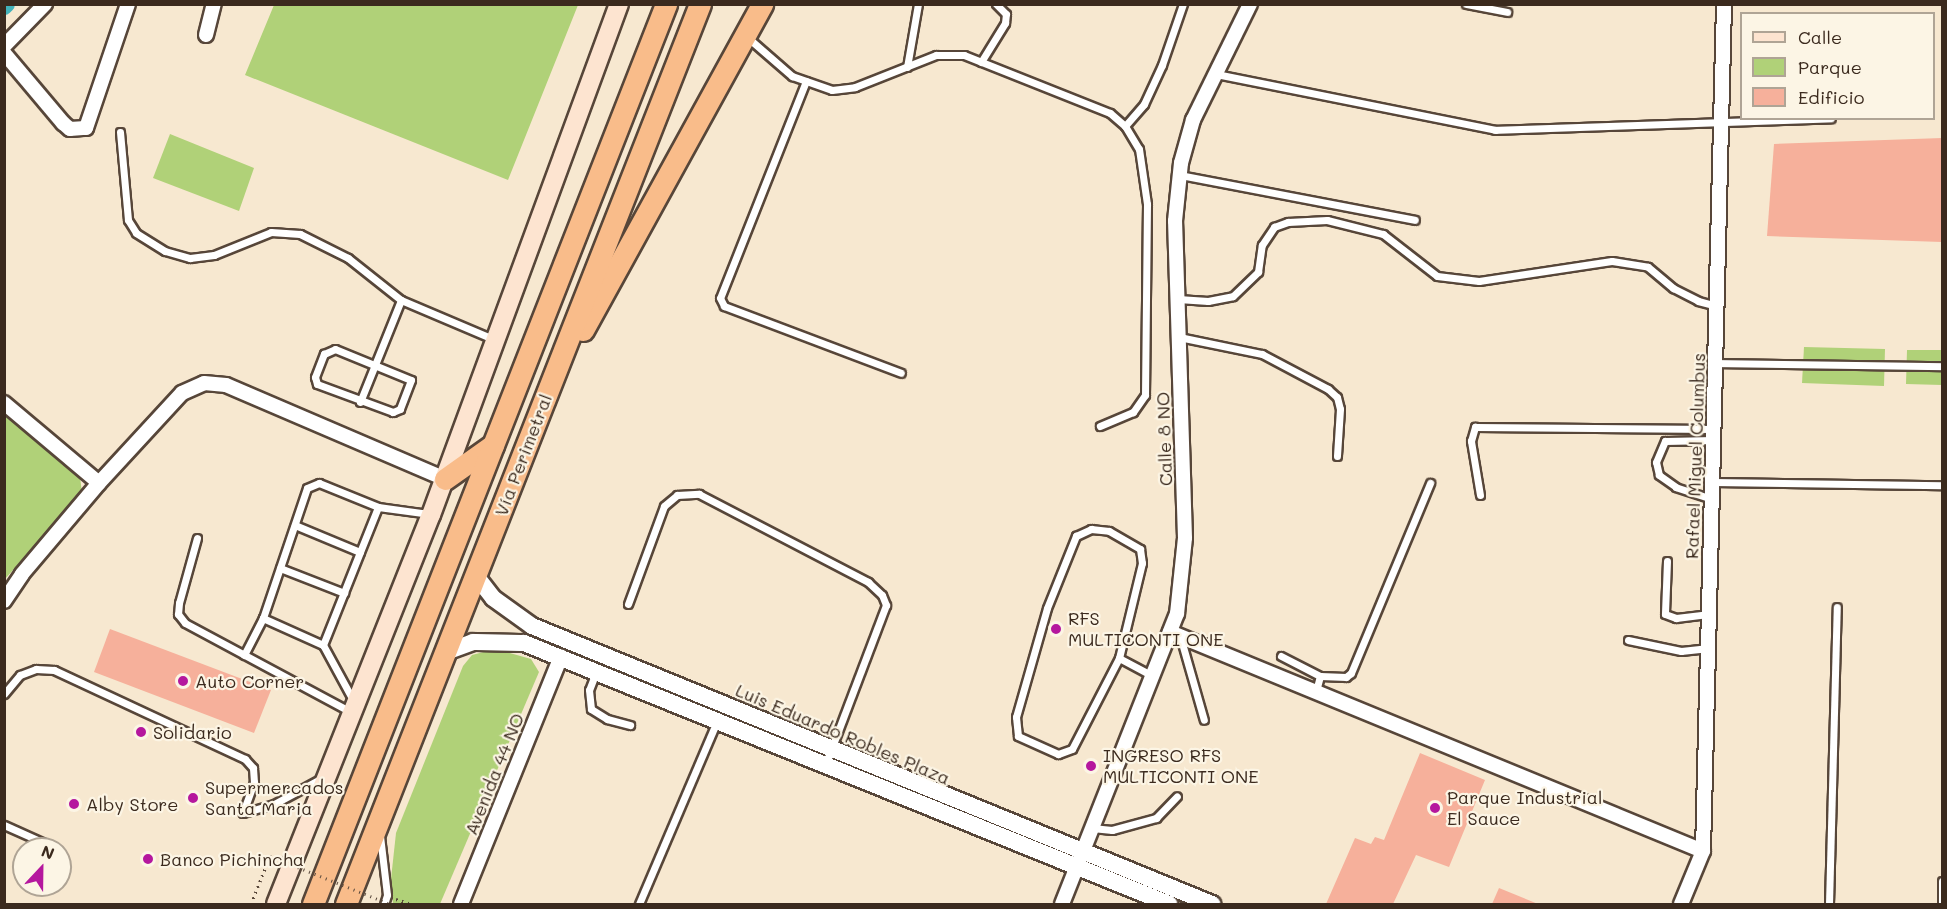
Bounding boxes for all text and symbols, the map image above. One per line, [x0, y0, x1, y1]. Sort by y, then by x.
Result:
legend [1740, 12, 1935, 120]
text: Calle [1798, 25, 1842, 49]
text: Parque [1798, 55, 1862, 79]
text: Edificio [1798, 85, 1865, 109]
street label: Rafael Miguel Columbus [1681, 353, 1709, 559]
street label: Vía Perimetral [490, 391, 556, 519]
street label: Calle 8 NO [1152, 392, 1176, 486]
place label: RFS MULTICONTI ONE [1068, 608, 1224, 650]
marker: RFS MULTICONTI ONE [1049, 622, 1063, 636]
place label: Auto Corner [195, 670, 304, 692]
marker: Auto Corner [176, 674, 190, 688]
street label: Luis Eduardo Robles Plaza [733, 679, 953, 789]
street label: Avenida 44 NO [460, 710, 528, 838]
place label: Solidario [153, 721, 232, 743]
marker: Solidario [134, 725, 148, 739]
place label: INGRESO RFS MULTICONTI ONE [1103, 745, 1259, 788]
marker: INGRESO RFS MULTICONTI ONE [1084, 759, 1098, 773]
place label: Supermercados Santa Maria [205, 777, 343, 820]
place label: Parque Industrial El Sauce [1447, 787, 1603, 830]
marker: Supermercados Santa Maria [186, 791, 200, 805]
place label: Alby Store [86, 793, 179, 815]
marker: Alby Store [67, 797, 81, 811]
marker: Parque Industrial El Sauce [1428, 801, 1442, 815]
north arrow [12, 837, 72, 897]
text: N [39, 840, 58, 864]
place label: Banco Pichincha [160, 848, 304, 870]
marker: Banco Pichincha [141, 852, 155, 866]

